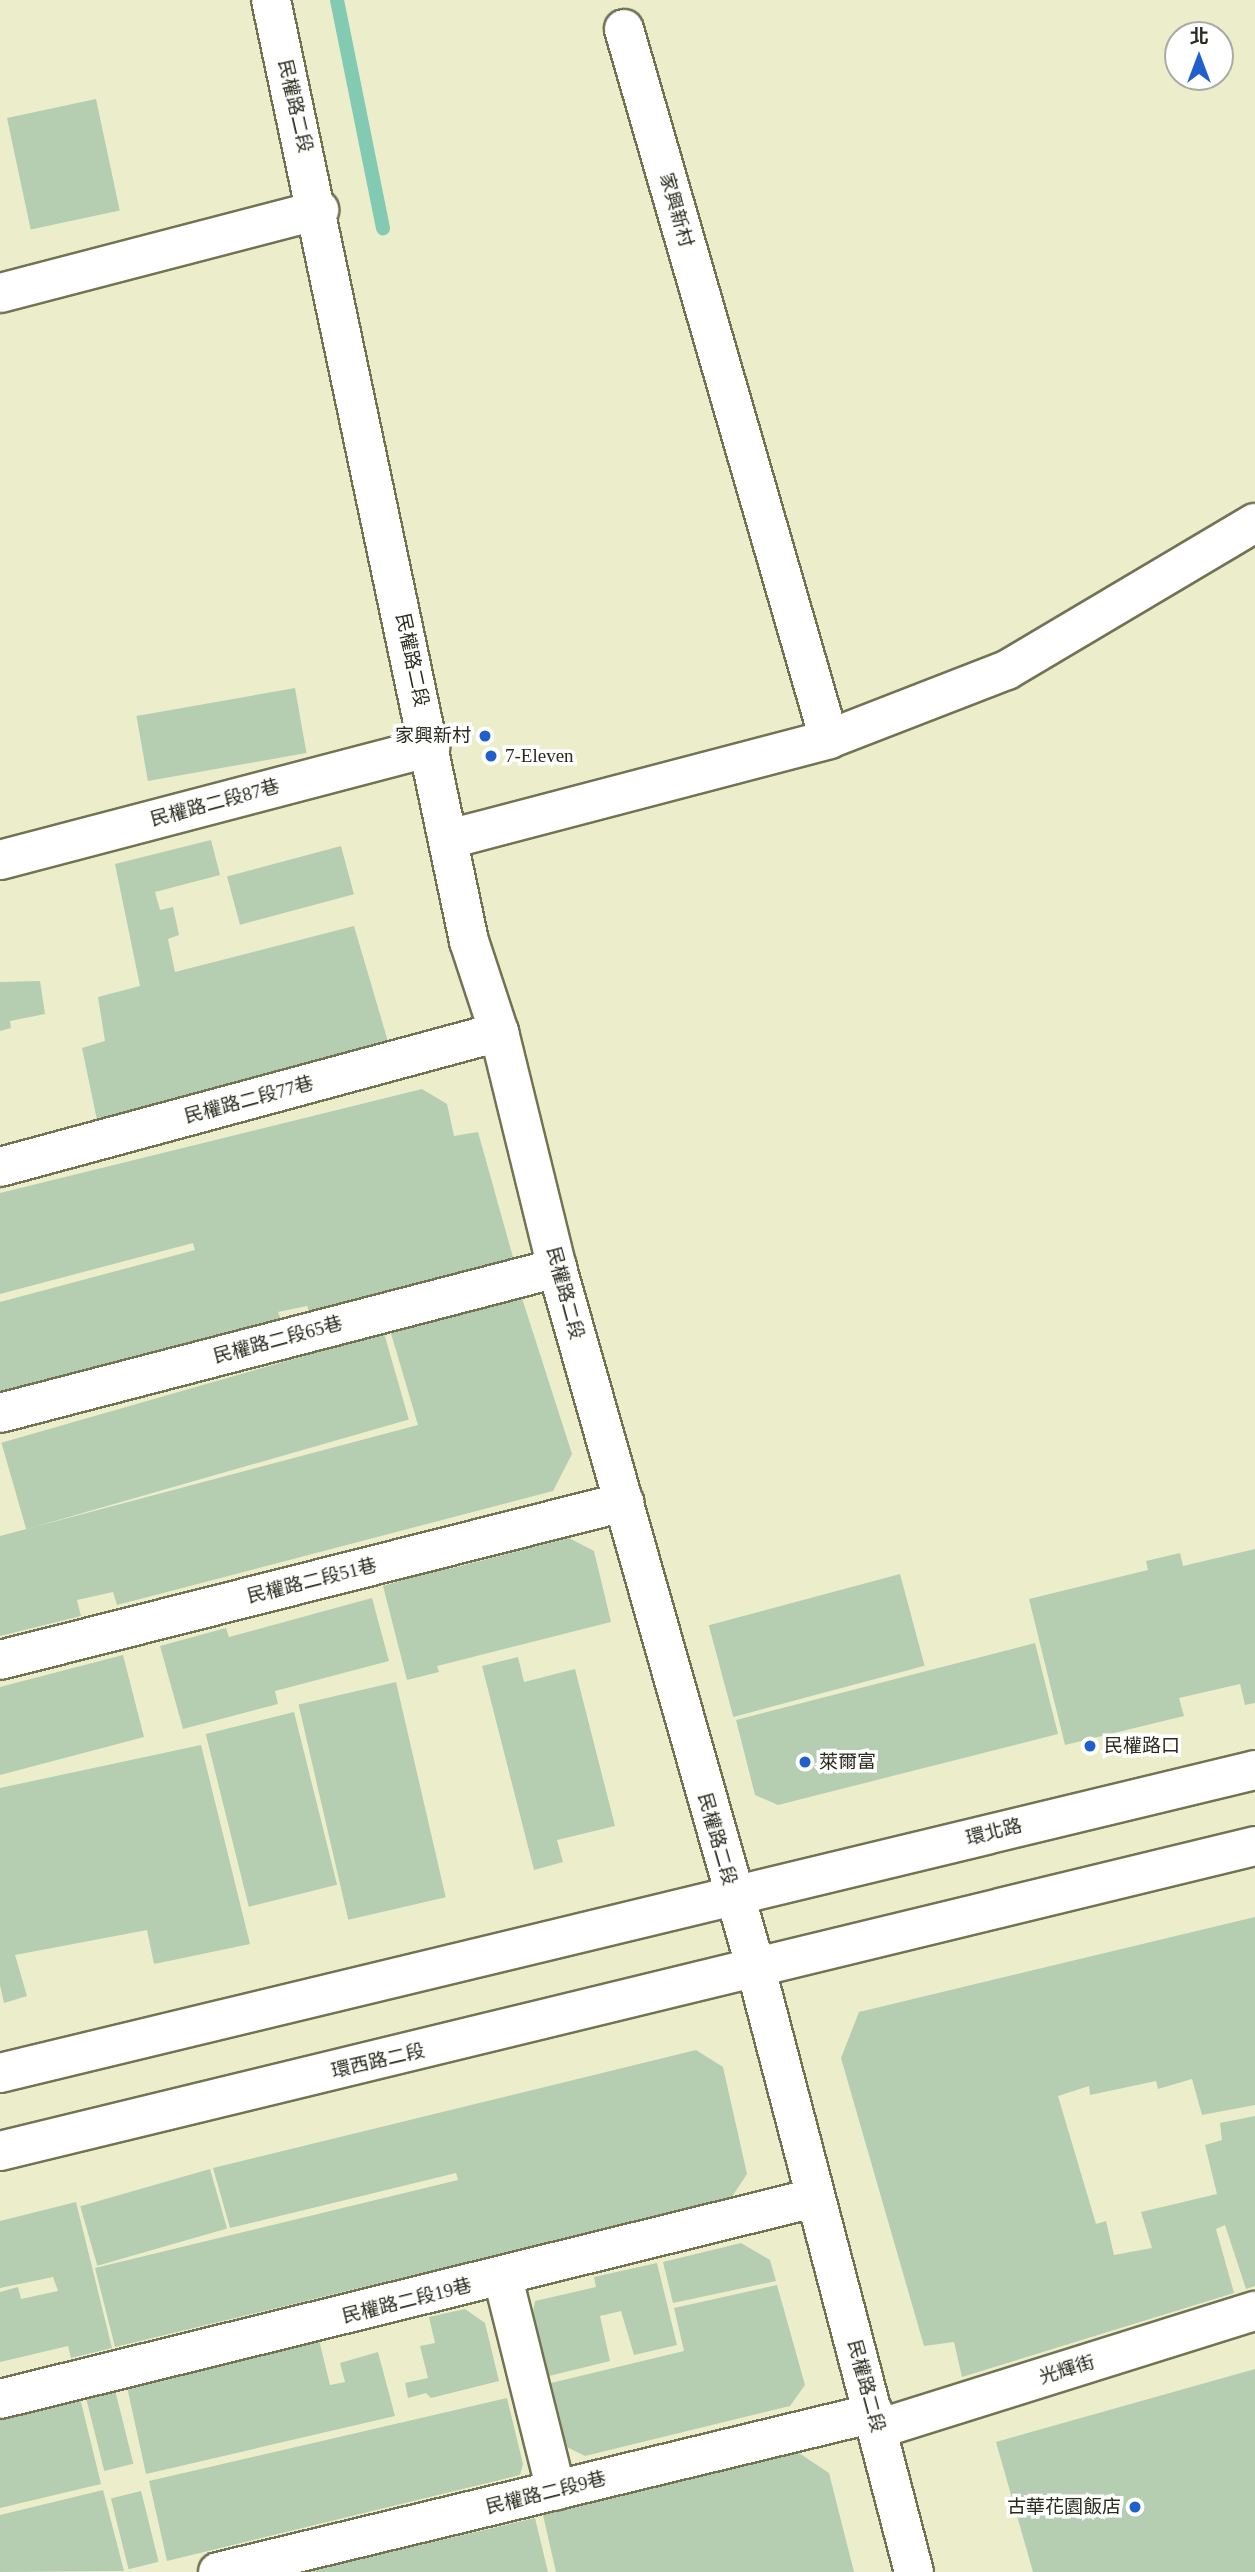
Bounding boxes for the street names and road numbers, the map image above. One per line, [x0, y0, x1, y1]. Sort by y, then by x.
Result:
street label: 民權路二段 [273, 57, 317, 155]
street label: 家興新村 [655, 170, 697, 250]
street label: 民權路二段 [391, 611, 433, 709]
street label: 民權路二段87巷 [148, 775, 282, 831]
street label: 民權路二段77巷 [182, 1072, 316, 1128]
street label: 民權路二段 [542, 1244, 588, 1342]
street label: 民權路二段65巷 [211, 1312, 345, 1368]
street label: 民權路二段51巷 [245, 1554, 379, 1608]
street label: 民權路二段 [693, 1790, 741, 1888]
street label: 環北路 [964, 1814, 1024, 1850]
street label: 環西路二段 [329, 2039, 427, 2083]
street label: 民權路二段19巷 [340, 2274, 474, 2328]
street label: 民權路二段 [843, 2337, 889, 2435]
street label: 光輝街 [1036, 2351, 1098, 2389]
street label: 民權路二段9巷 [483, 2467, 609, 2519]

